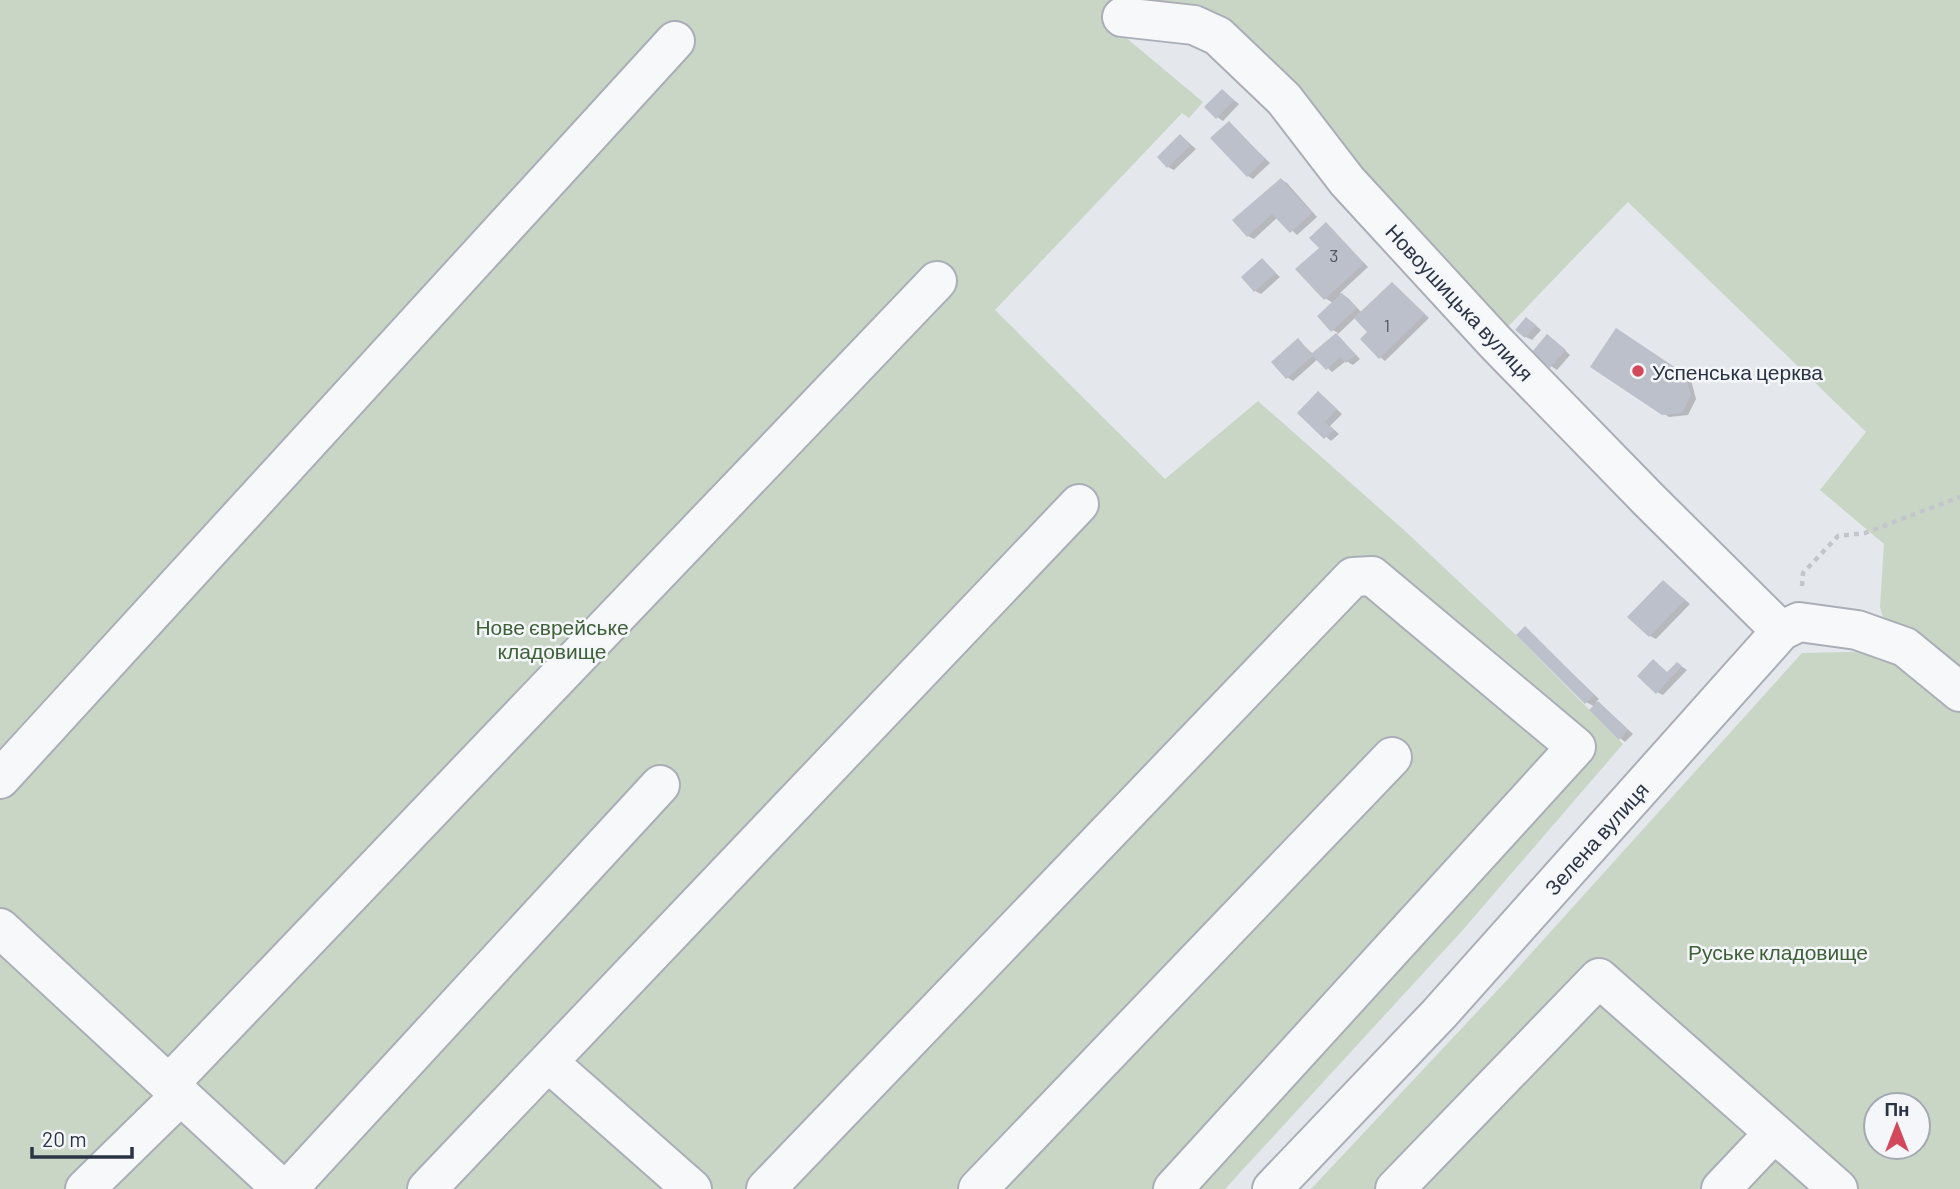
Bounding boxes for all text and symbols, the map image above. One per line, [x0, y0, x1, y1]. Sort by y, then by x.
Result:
street label: Новоушицька вулиця [1381, 219, 1539, 385]
house number: 3 [1329, 244, 1339, 266]
house number: 1 [1384, 314, 1390, 336]
place label: Успенська церква [1652, 359, 1823, 384]
marker: Успенська церква [1630, 363, 1646, 379]
park label: Нове єврейське кладовище [475, 614, 629, 663]
street label: Зелена вулиця [1539, 776, 1653, 900]
park label: Руське кладовище [1688, 939, 1868, 964]
north arrow [1862, 1091, 1932, 1161]
text: Пн [1884, 1097, 1910, 1120]
scale bar [32, 1116, 131, 1160]
text: 20 m [42, 1126, 87, 1151]

